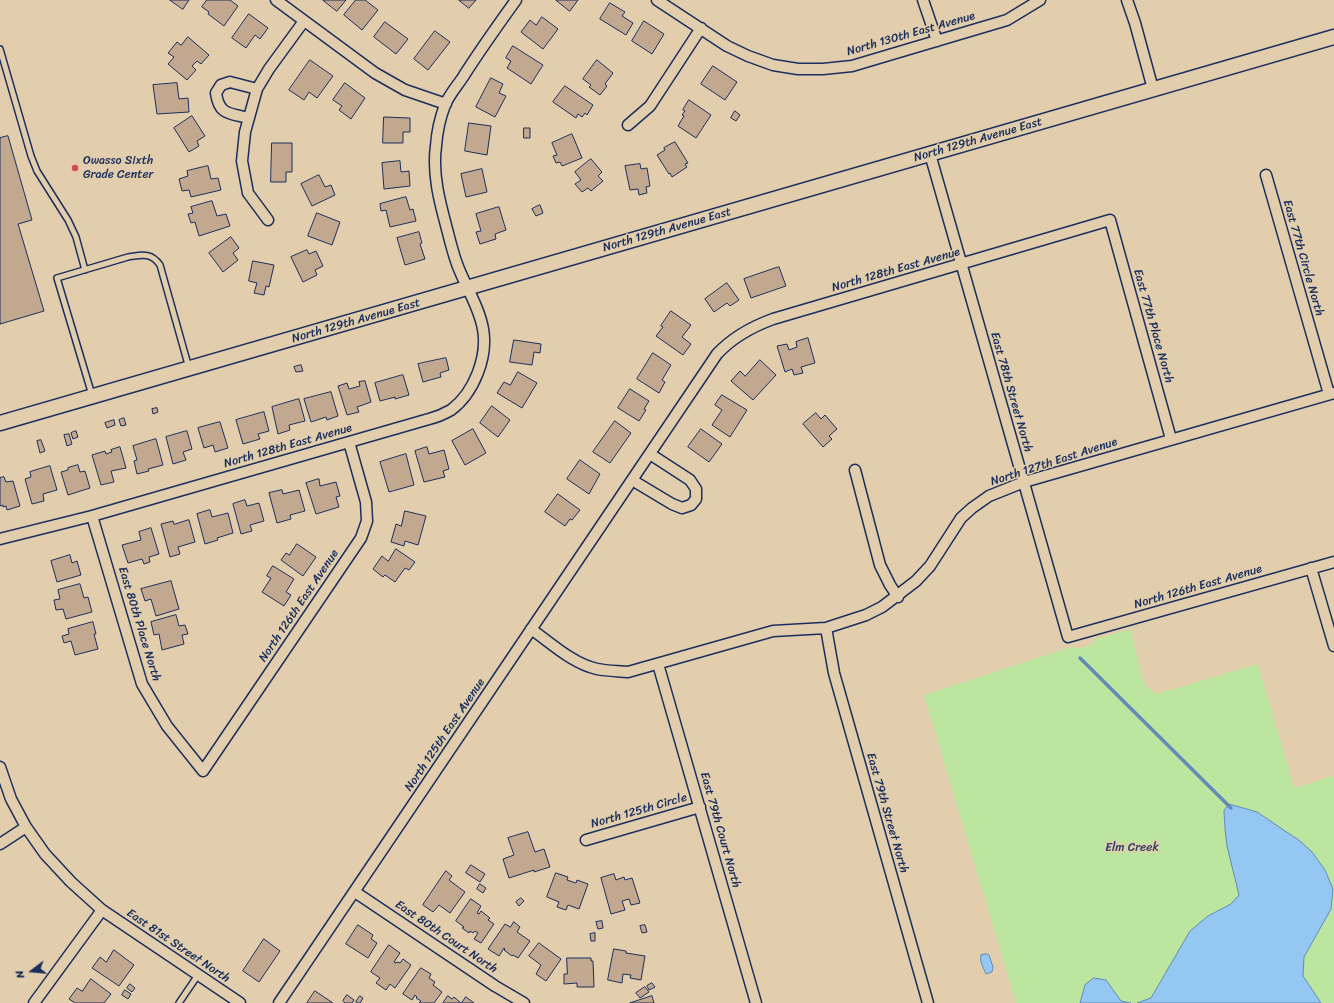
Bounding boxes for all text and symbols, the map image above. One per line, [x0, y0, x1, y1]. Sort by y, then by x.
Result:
street label: North 130th East Avenue [845, 9, 977, 59]
street label: North 129th Avenue East [912, 115, 1044, 165]
place label: Owasso Sixth Grade Center [83, 154, 153, 182]
marker: Owasso Sixth Grade Center [70, 163, 80, 173]
street label: East 77th Circle North [1280, 198, 1326, 318]
street label: North 129th Avenue East [601, 205, 733, 255]
street label: North 128th East Avenue [830, 245, 962, 295]
street label: East 77th Place North [1130, 267, 1176, 385]
street label: North 129th Avenue East [290, 296, 422, 346]
street label: East 78th Street North [987, 330, 1035, 454]
street label: North 128th East Avenue [222, 421, 354, 471]
street label: North 127th East Avenue [989, 435, 1119, 489]
street label: North 126th East Avenue [256, 547, 342, 665]
street label: North 126th East Avenue [1132, 562, 1264, 612]
street label: East 80th Place North [115, 565, 163, 683]
street label: North 125th East Avenue [402, 676, 488, 794]
street label: East 79th Street North [863, 751, 911, 875]
street label: East 79th Court North [697, 771, 743, 889]
street label: North 125th Circle [589, 790, 689, 832]
park label: Elm Creek [1105, 841, 1159, 855]
street label: East 80th Court North [392, 897, 500, 977]
street label: East 81st Street North [124, 906, 232, 986]
north arrow [12, 951, 52, 991]
text: N [10, 968, 30, 981]

